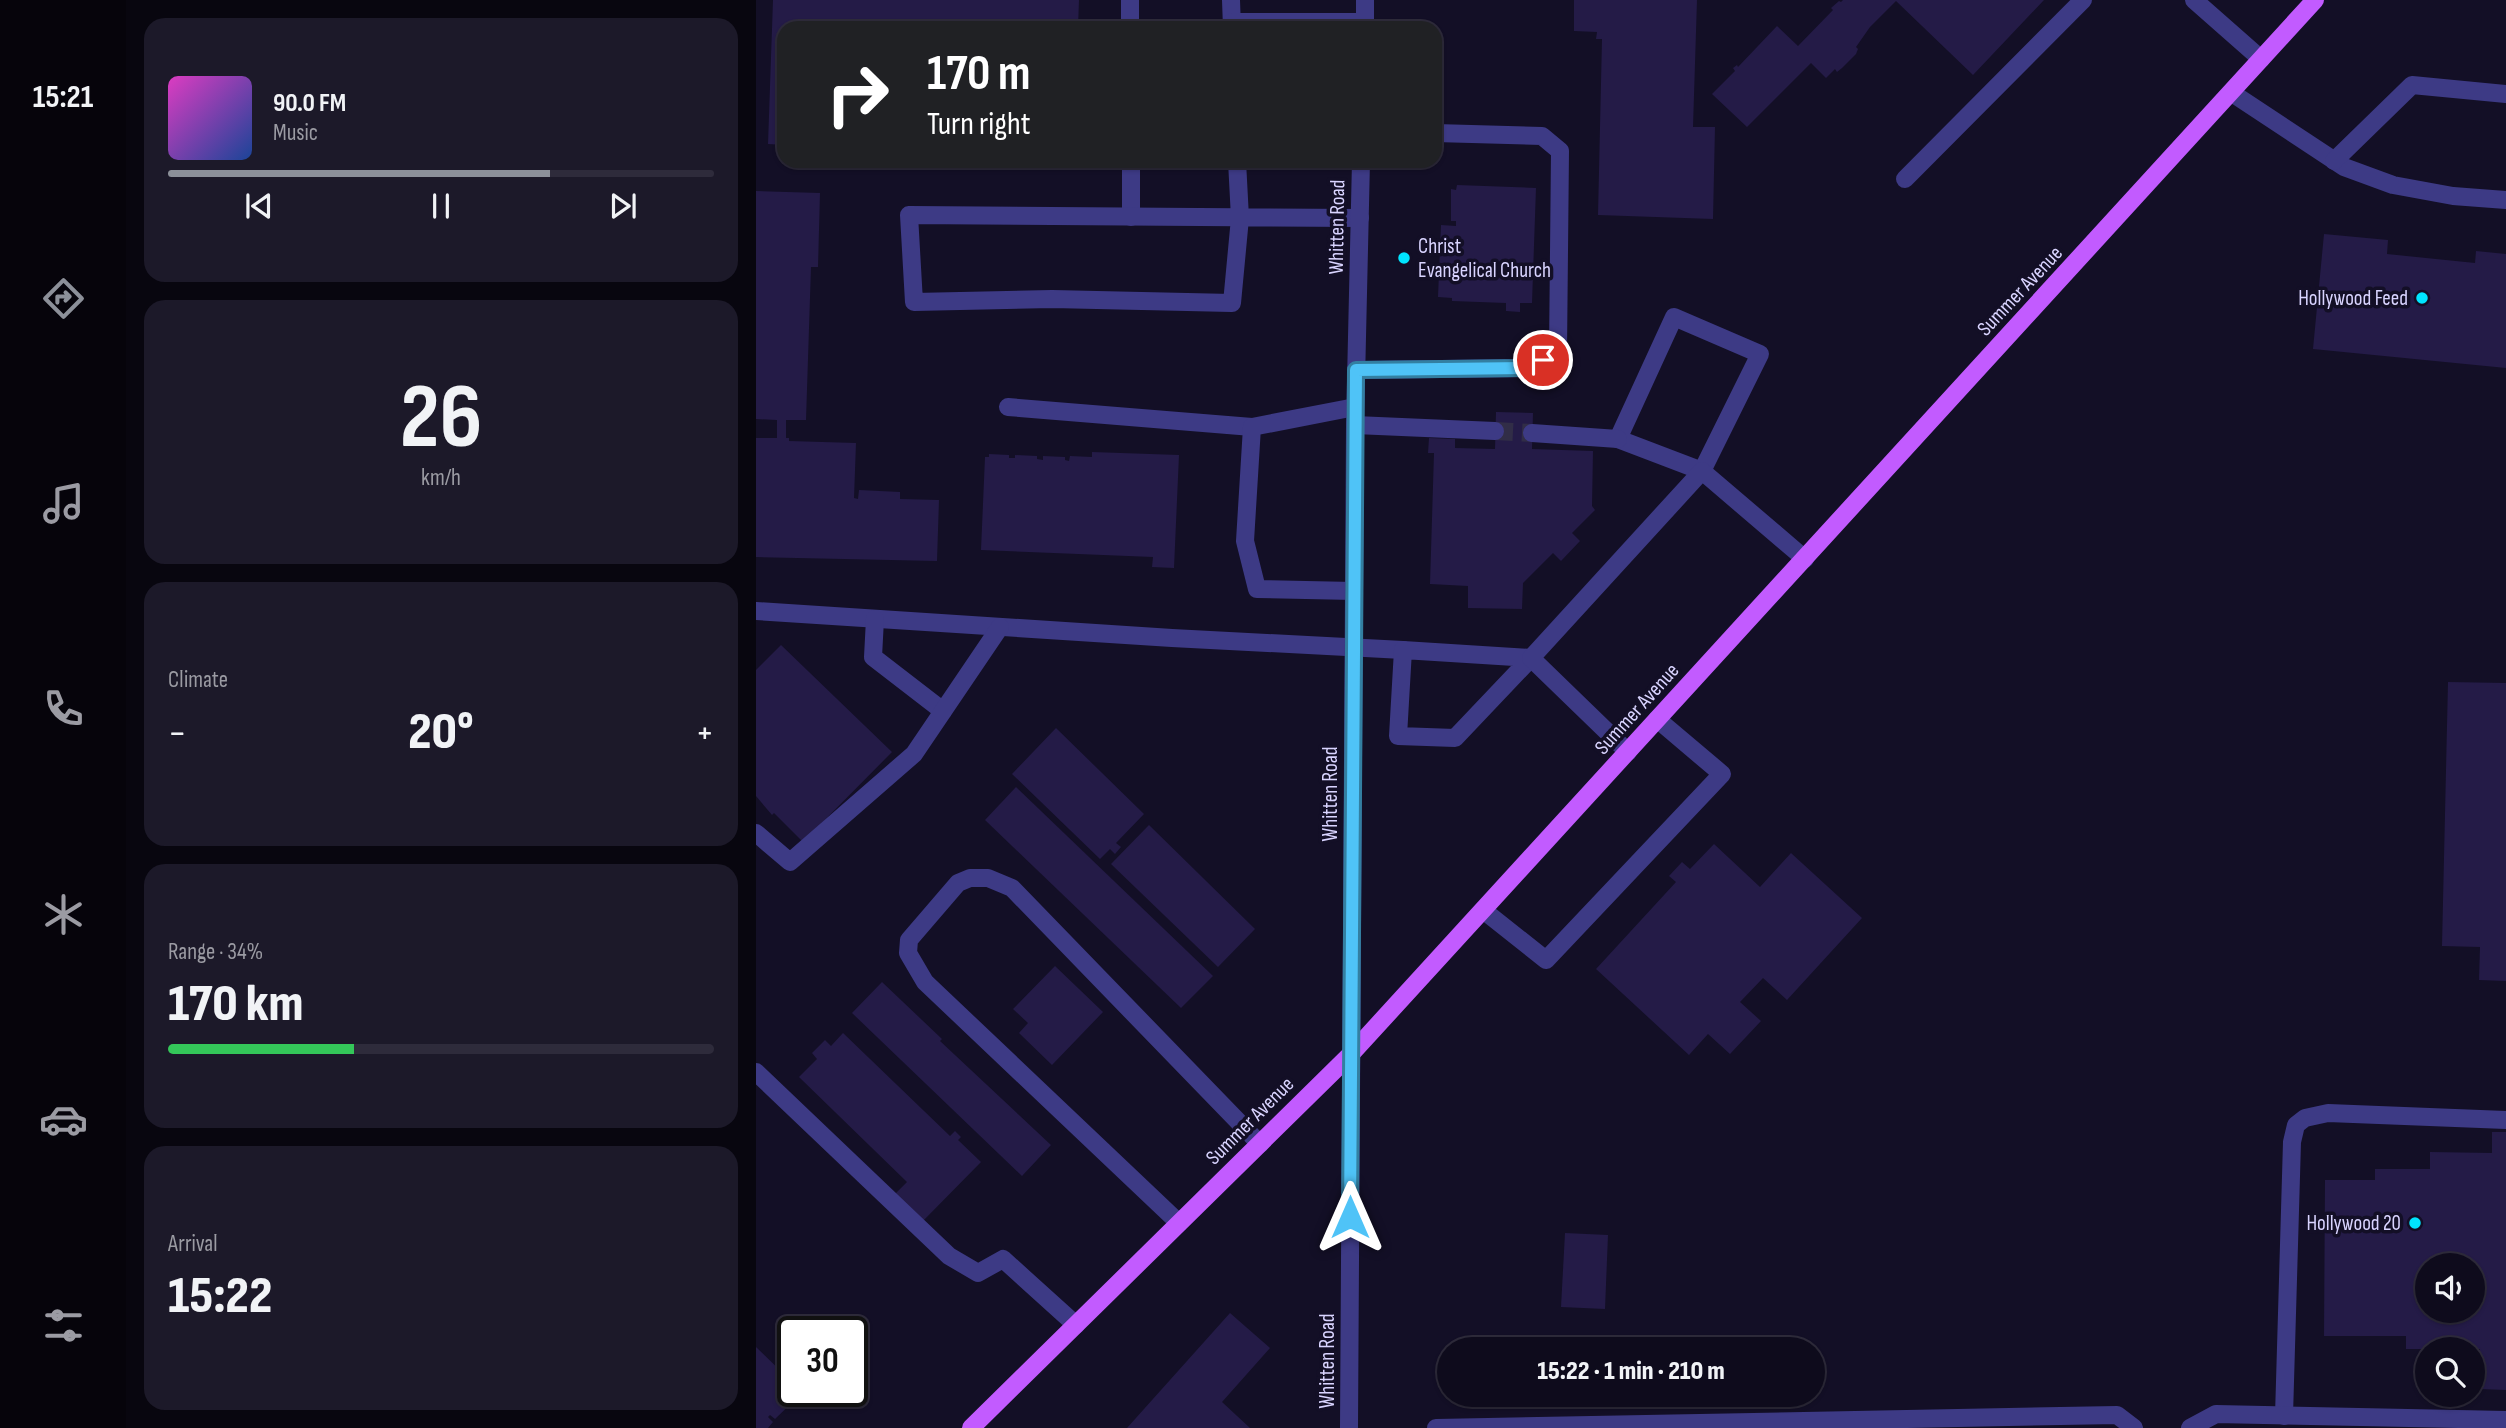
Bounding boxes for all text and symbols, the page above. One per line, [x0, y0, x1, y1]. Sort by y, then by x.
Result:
text: 170 m [927, 45, 1031, 104]
icon: right [812, 49, 903, 140]
text: 15:21 [33, 78, 93, 117]
text: 90.0 FM [273, 88, 346, 119]
text: Turn right [927, 105, 1031, 144]
text: Music [273, 119, 318, 147]
street label: Whitten Road [1324, 179, 1350, 275]
icon: previous [240, 187, 278, 225]
icon: pause [422, 187, 460, 225]
icon: next [604, 187, 642, 225]
place label: Christ Evangelical Church [1418, 234, 1551, 283]
street label: Summer Avenue [1972, 241, 2068, 341]
marker: Christ Evangelical Church [1396, 250, 1412, 266]
icon: directions [39, 274, 88, 323]
place label: Hollywood Feed [2298, 286, 2408, 311]
marker: Hollywood Feed [2414, 290, 2430, 306]
pin [1513, 330, 1573, 390]
icon: arrive [1524, 341, 1562, 379]
text: 26 [400, 364, 482, 473]
text: km/h [421, 464, 461, 492]
icon: music [39, 479, 88, 528]
street label: Summer Avenue [1590, 658, 1684, 760]
text: Climate [168, 666, 228, 694]
icon: phone [39, 684, 88, 733]
text: 20° [408, 701, 474, 764]
text: − [168, 711, 187, 756]
text: + [695, 711, 714, 756]
street label: Whitten Road [1318, 747, 1343, 841]
icon: climate [39, 890, 88, 939]
text: Range · 34% [168, 938, 263, 966]
text: 170 km [168, 973, 304, 1036]
street label: Summer Avenue [1201, 1072, 1299, 1170]
icon: car [39, 1095, 88, 1144]
position arrow [1313, 1180, 1387, 1254]
place label: Hollywood 20 [2306, 1211, 2401, 1236]
marker: Hollywood 20 [2407, 1215, 2423, 1231]
text: Arrival [168, 1230, 217, 1258]
map controls [2415, 1253, 2485, 1407]
button: sound [2415, 1253, 2485, 1323]
text: 15:22 [168, 1265, 272, 1328]
icon: filters [39, 1301, 88, 1350]
street label: Whitten Road [1315, 1314, 1340, 1408]
speed limit sign: 30 [777, 1316, 868, 1407]
button: search [2415, 1337, 2485, 1407]
text: 15:22 · 1 min · 210 m [1537, 1356, 1725, 1387]

